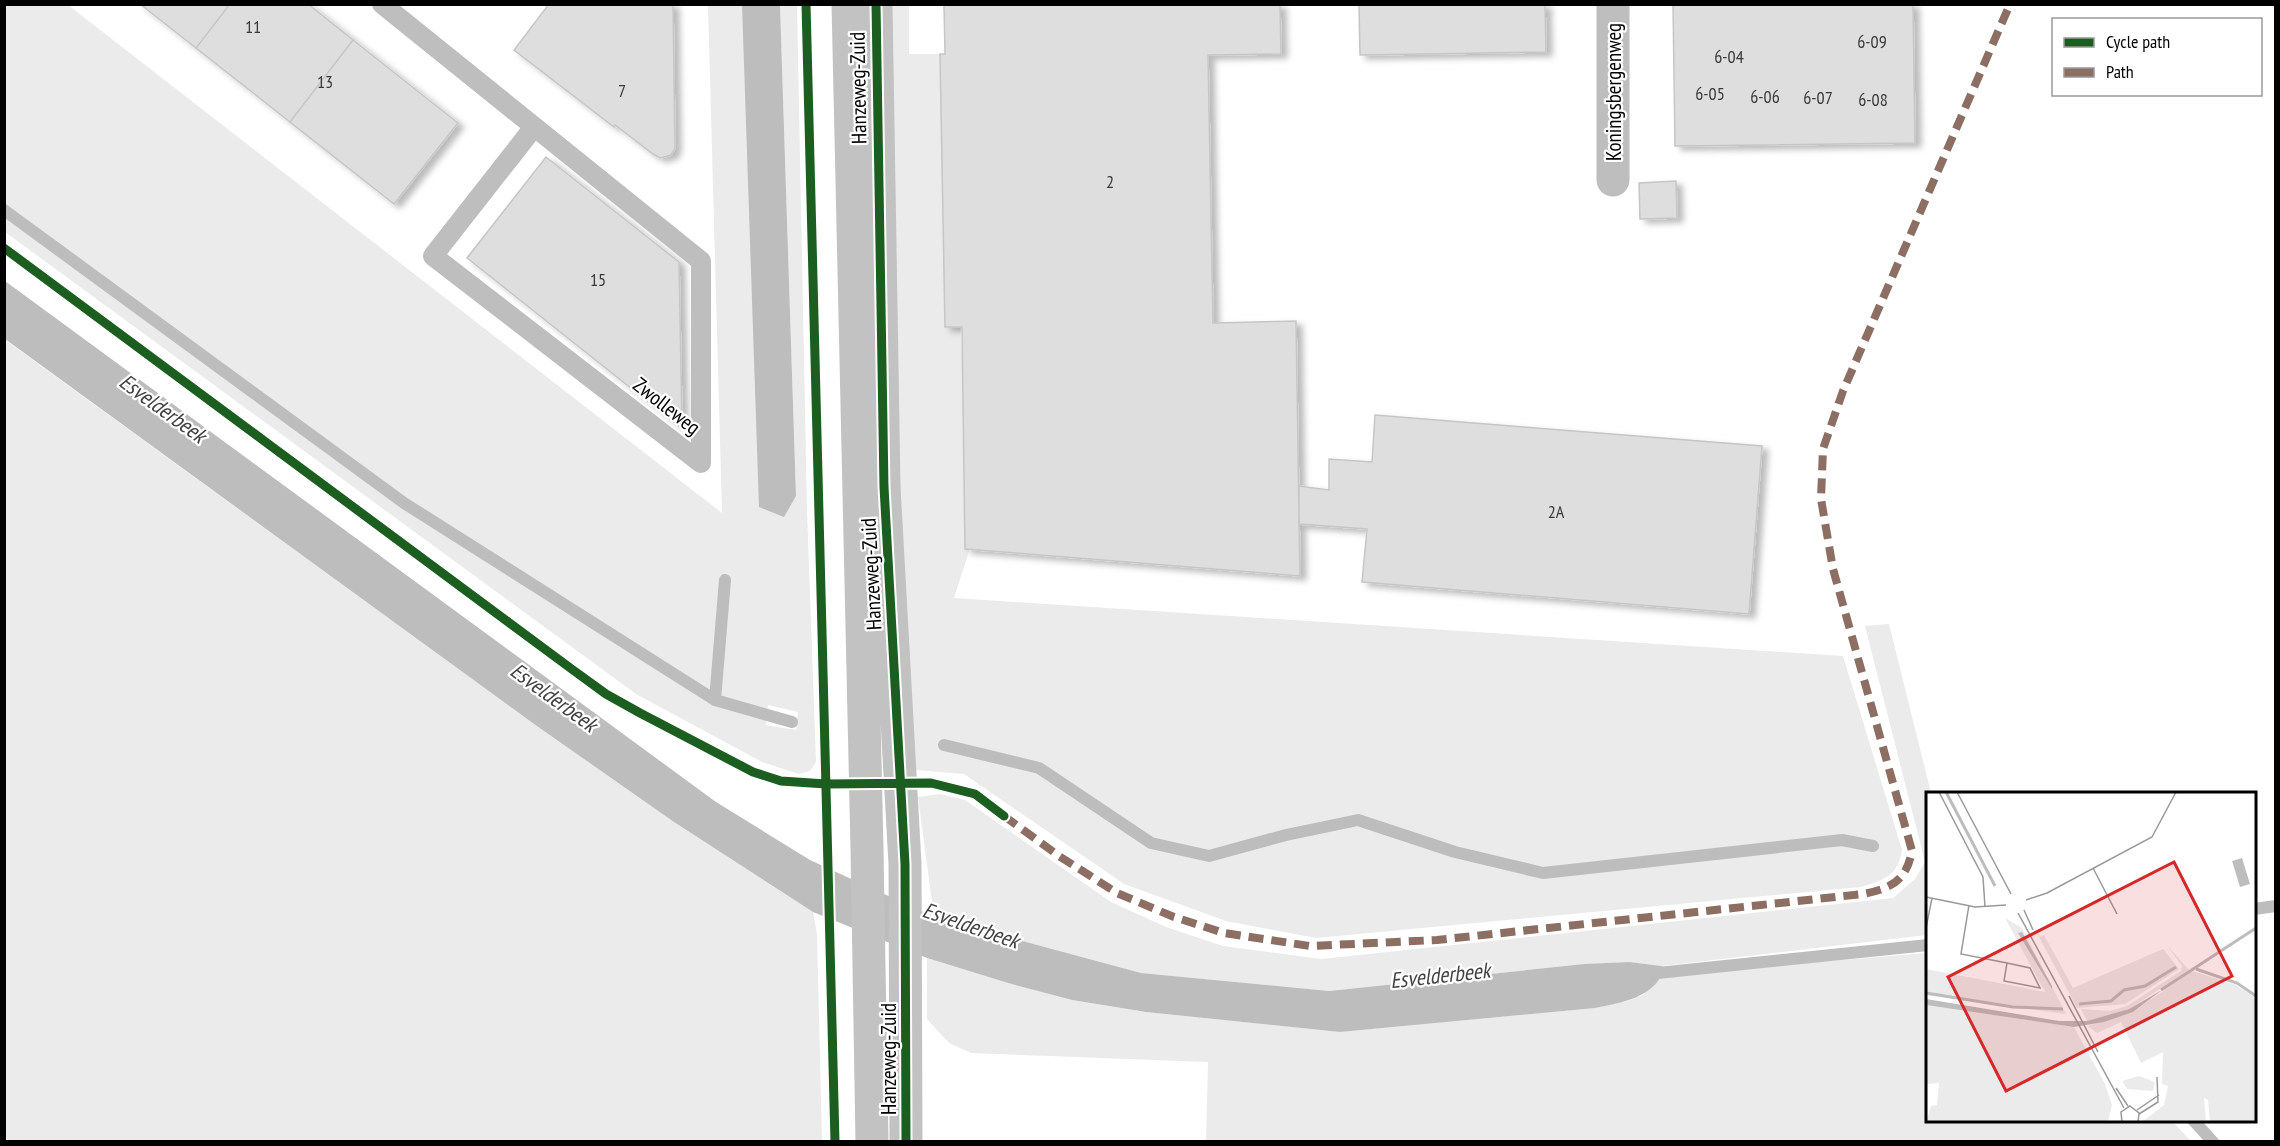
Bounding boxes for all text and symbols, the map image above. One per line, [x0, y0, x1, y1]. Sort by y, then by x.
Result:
house number: 11 [245, 15, 261, 38]
legend [2052, 18, 2262, 96]
street label: Koningsbergenweg [1600, 23, 1627, 161]
house number: 6-09 [1857, 30, 1887, 53]
text: Cycle path [2106, 30, 2170, 53]
street label: Hanzeweg-Zuid [844, 32, 872, 144]
house number: 6-04 [1714, 45, 1744, 68]
text: Path [2106, 60, 2134, 83]
house number: 13 [317, 70, 333, 93]
house number: 7 [618, 79, 626, 102]
house number: 6-05 [1695, 82, 1725, 105]
house number: 6-06 [1750, 85, 1780, 108]
house number: 6-07 [1803, 86, 1833, 109]
house number: 6-08 [1858, 88, 1888, 111]
house number: 2 [1106, 170, 1114, 193]
house number: 15 [590, 268, 606, 291]
water label: Esvelderbeek [114, 367, 214, 450]
street label: Zwolleweg [628, 371, 706, 441]
house number: 2A [1548, 500, 1565, 523]
street label: Hanzeweg-Zuid [855, 517, 887, 631]
water label: Esvelderbeek [505, 656, 605, 739]
inset map [1926, 792, 2256, 1122]
water label: Esvelderbeek [919, 895, 1025, 955]
water label: Esvelderbeek [1389, 956, 1494, 994]
street label: Hanzeweg-Zuid [875, 1003, 902, 1115]

